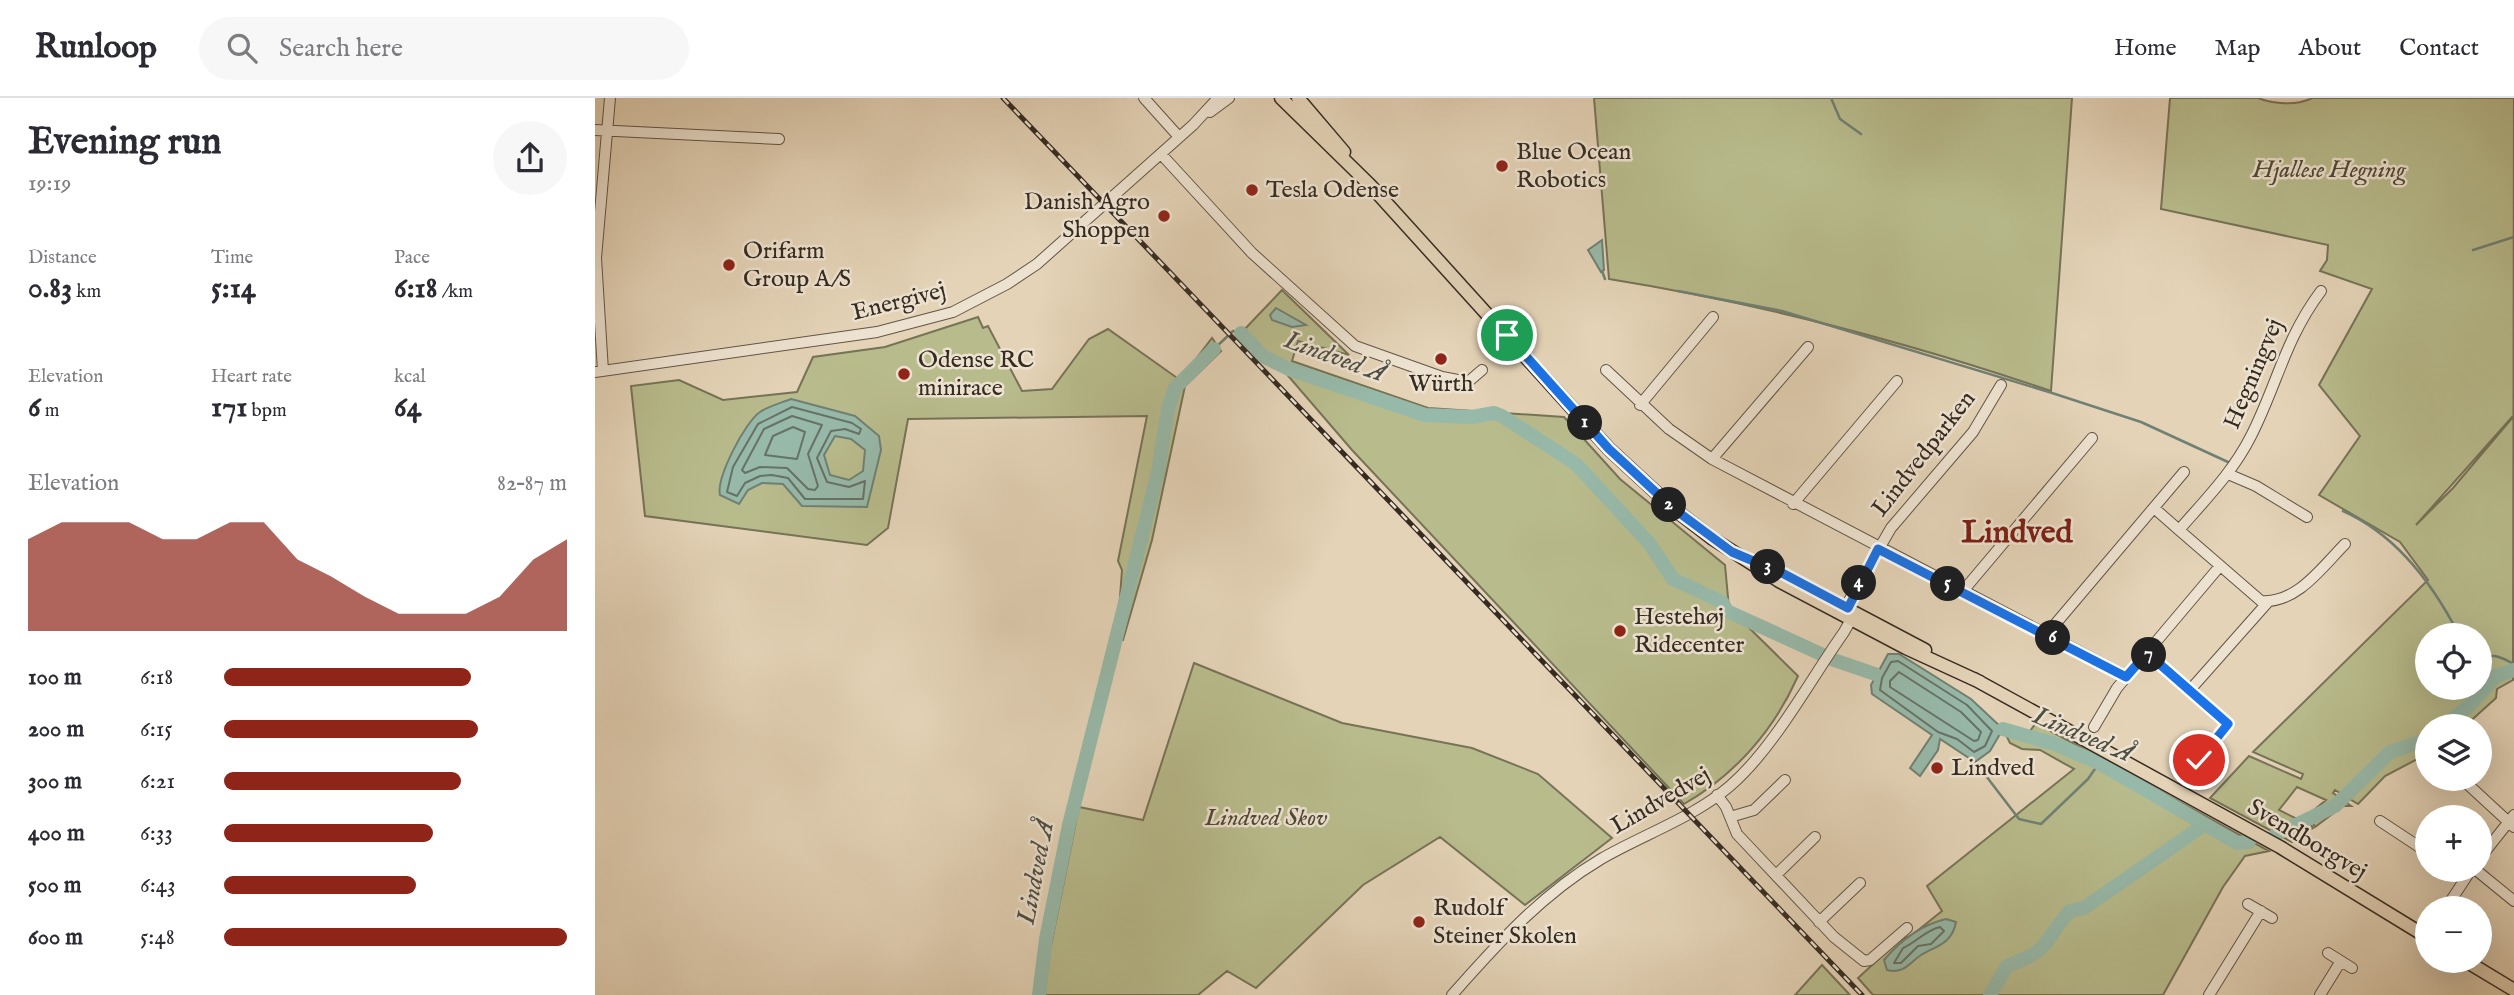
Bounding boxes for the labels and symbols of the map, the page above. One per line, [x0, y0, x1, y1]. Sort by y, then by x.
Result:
place label: Blue Ocean Robotics [1516, 137, 1632, 196]
park label: Hjallese Hegning [2252, 155, 2406, 186]
marker: Blue Ocean Robotics [1494, 158, 1510, 174]
place label: Tesla Odense [1266, 175, 1399, 206]
marker: Tesla Odense [1244, 182, 1260, 198]
place label: Danish Agro Shoppen [1024, 187, 1150, 246]
marker: Danish Agro Shoppen [1156, 208, 1172, 224]
place label: Orifarm Group A/S [743, 236, 851, 295]
marker: Orifarm Group A/S [721, 257, 737, 273]
street label: Energivej [849, 275, 949, 329]
pin [1477, 305, 1537, 365]
street label: Hegningvej [2217, 314, 2291, 434]
water label: Lindved Å [1279, 323, 1392, 391]
place label: Odense RC minirace [918, 345, 1034, 404]
marker: Würth [1433, 351, 1449, 367]
marker: Odense RC minirace [896, 366, 912, 382]
place label: Würth [1408, 369, 1474, 400]
street label: Lindvedparken [1865, 384, 1983, 523]
pin: 1 [1567, 406, 1602, 440]
pin: 2 [1651, 488, 1687, 522]
district label: Lindved [1961, 513, 2073, 554]
pin: 3 [1751, 550, 1785, 584]
pin: 4 [1841, 566, 1877, 601]
pin: 5 [1931, 566, 1965, 602]
place label: Hestehøj Ridecenter [1634, 602, 1745, 661]
pin: 6 [2035, 620, 2071, 656]
marker: Hestehøj Ridecenter [1612, 623, 1628, 639]
pin: 7 [2131, 638, 2167, 672]
water label: Lindved Å [2027, 699, 2139, 771]
pin [2169, 730, 2229, 790]
place label: Lindved [1951, 753, 2034, 784]
street label: Lindvedvej [1605, 760, 1717, 842]
marker: Lindved [1929, 760, 1945, 776]
street label: Svendborgvej [2241, 792, 2373, 888]
park label: Lindved Skov [1204, 803, 1328, 834]
water label: Lindved Å [1010, 816, 1063, 928]
place label: Rudolf Steiner Skolen [1433, 893, 1577, 952]
marker: Rudolf Steiner Skolen [1411, 914, 1427, 930]

